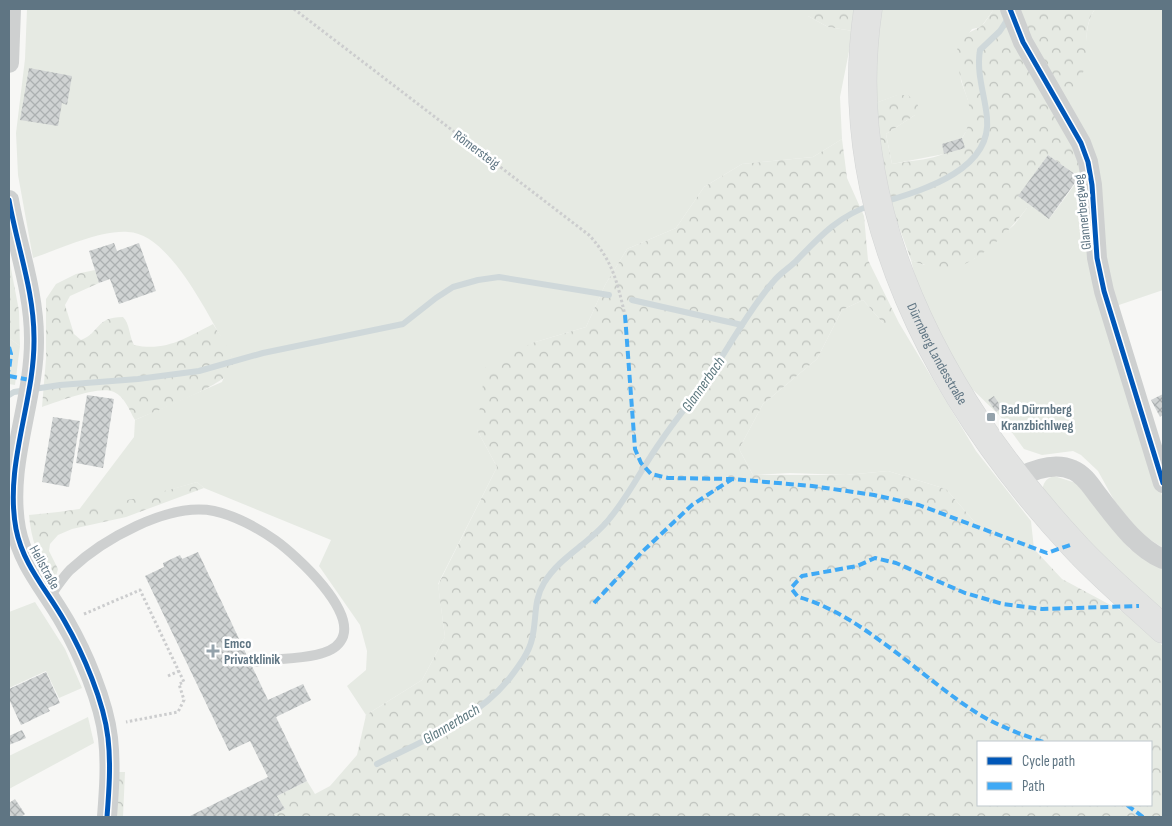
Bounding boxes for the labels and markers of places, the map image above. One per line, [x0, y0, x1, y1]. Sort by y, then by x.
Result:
place label: Bad Dürrnberg Kranzbichlweg [1001, 401, 1074, 434]
marker: Bad Dürrnberg Kranzbichlweg [985, 411, 997, 423]
place label: Emco Privatklinik [224, 635, 280, 668]
marker: Emco Privatklinik [206, 644, 220, 658]

